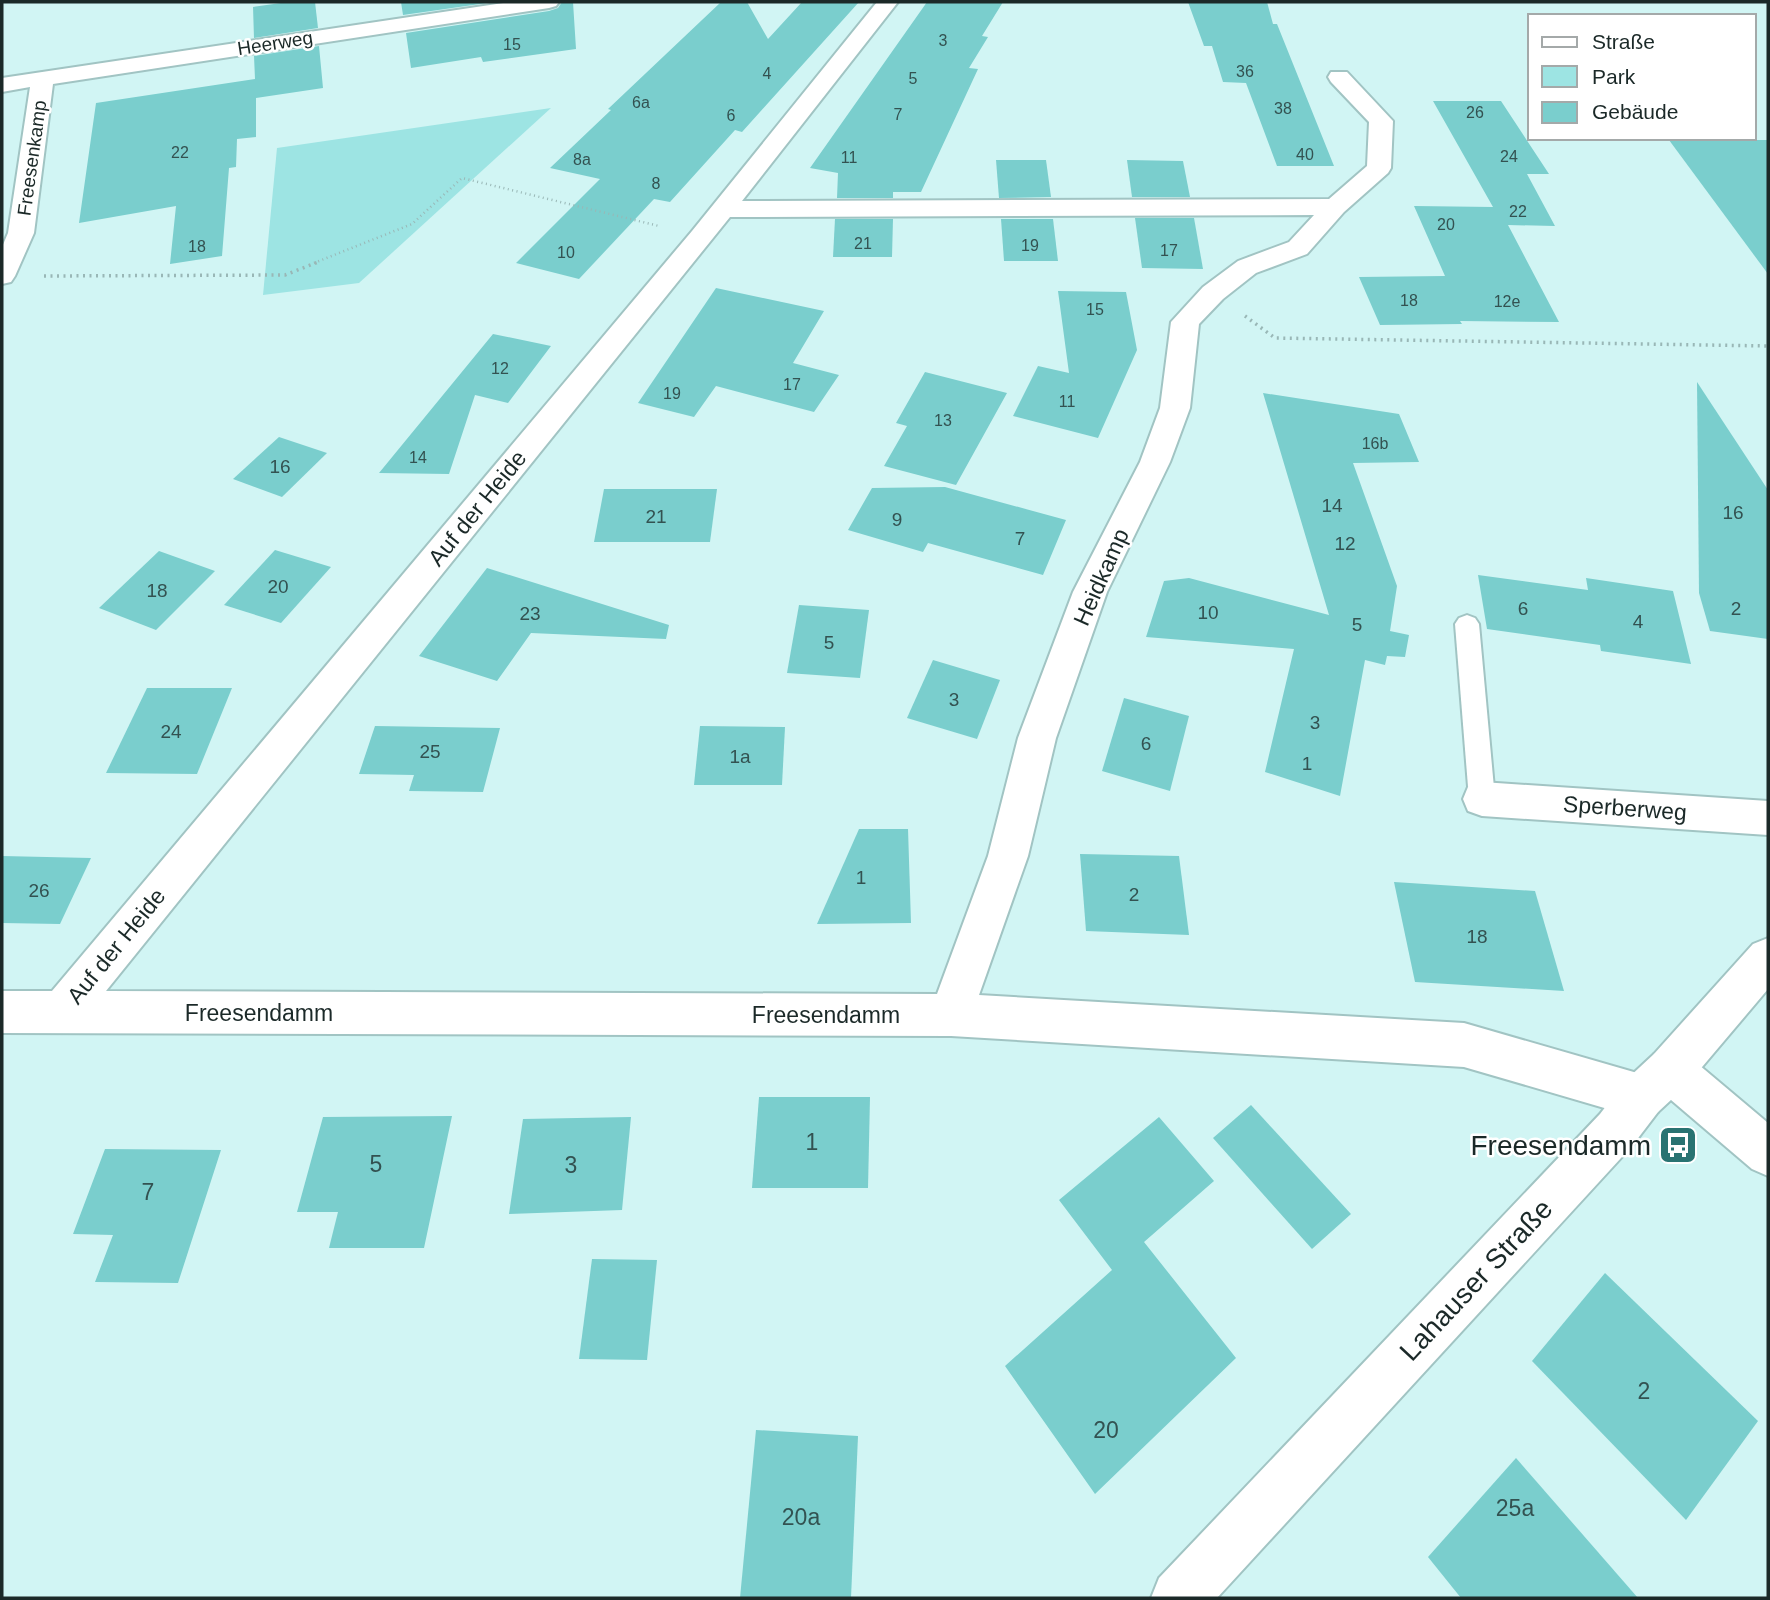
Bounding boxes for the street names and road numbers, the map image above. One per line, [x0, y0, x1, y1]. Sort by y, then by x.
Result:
street label: Heerweg [236, 27, 314, 59]
street label: Freesenkamp [14, 99, 50, 217]
street label: Auf der Heide [423, 445, 531, 571]
street label: Heidkamp [1068, 524, 1134, 630]
street label: Sperberweg [1562, 791, 1688, 825]
street label: Auf der Heide [62, 883, 170, 1009]
street label: Freesendamm [185, 1000, 333, 1026]
street label: Freesendamm [752, 1002, 900, 1028]
street label: Lahauser Straße [1394, 1193, 1558, 1367]

